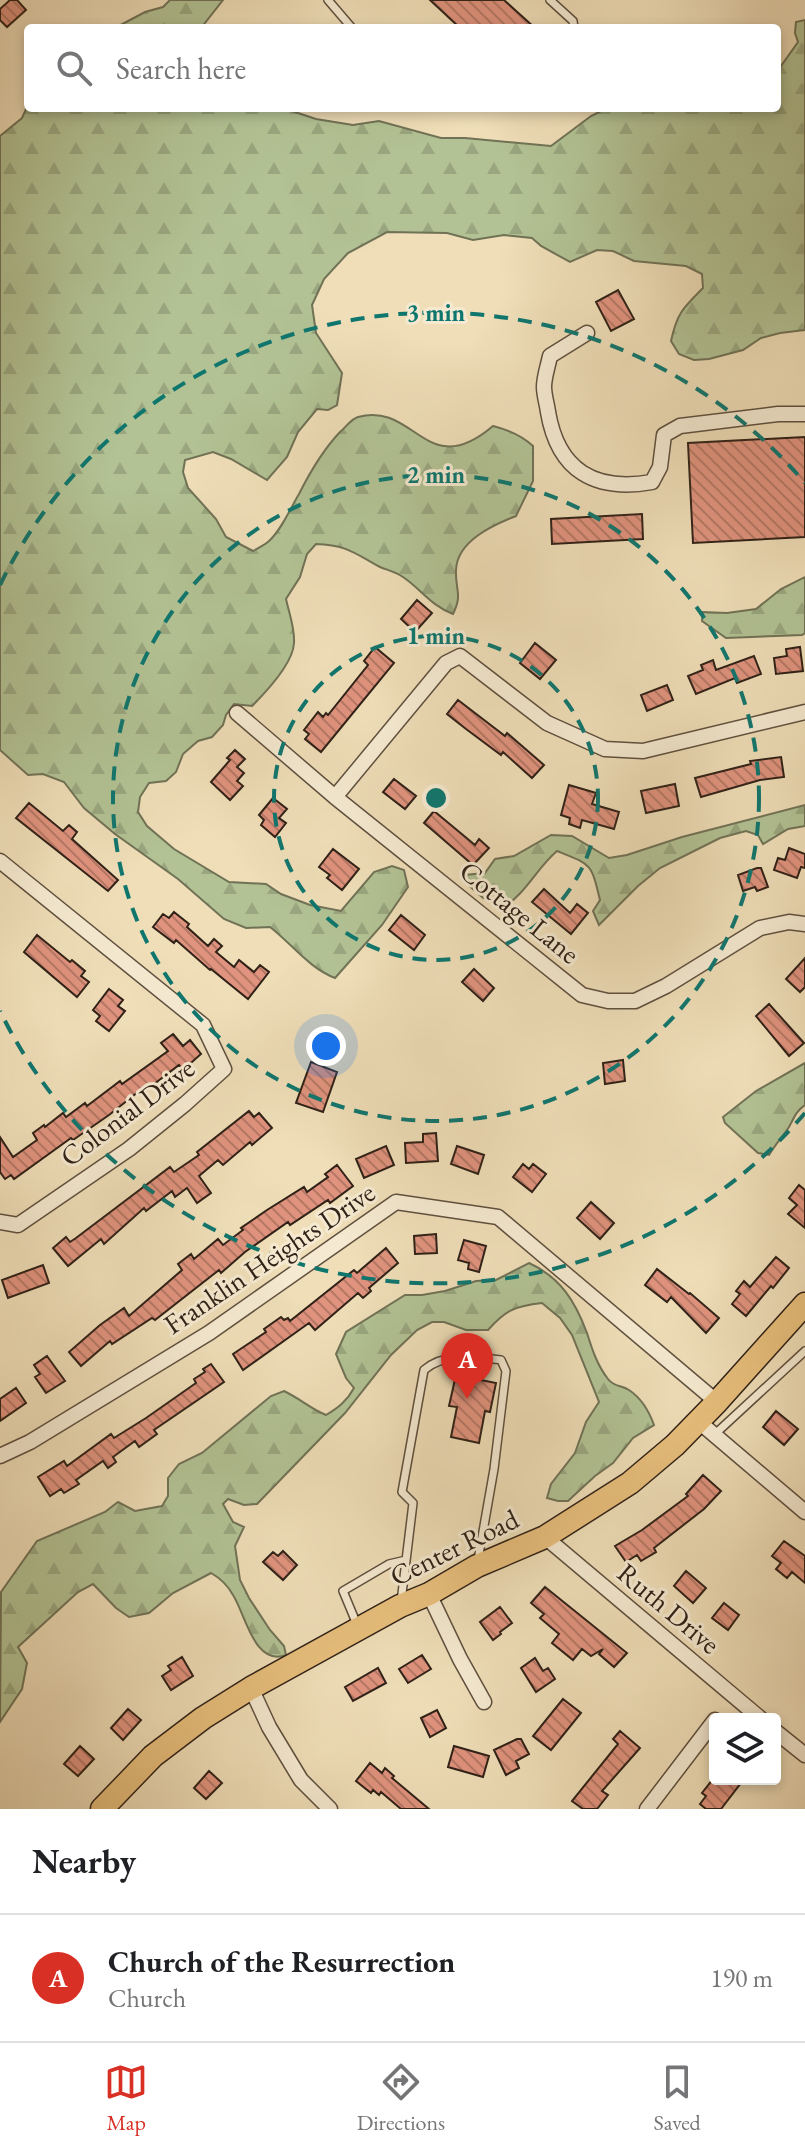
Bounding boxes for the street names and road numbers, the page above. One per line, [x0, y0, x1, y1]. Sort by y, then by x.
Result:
street label: Cottage Lane [453, 853, 588, 971]
street label: Colonial Drive [53, 1050, 201, 1174]
street label: Franklin Heights Drive [157, 1174, 382, 1342]
street label: Center Road [384, 1500, 525, 1594]
street label: Ruth Drive [610, 1555, 728, 1661]

